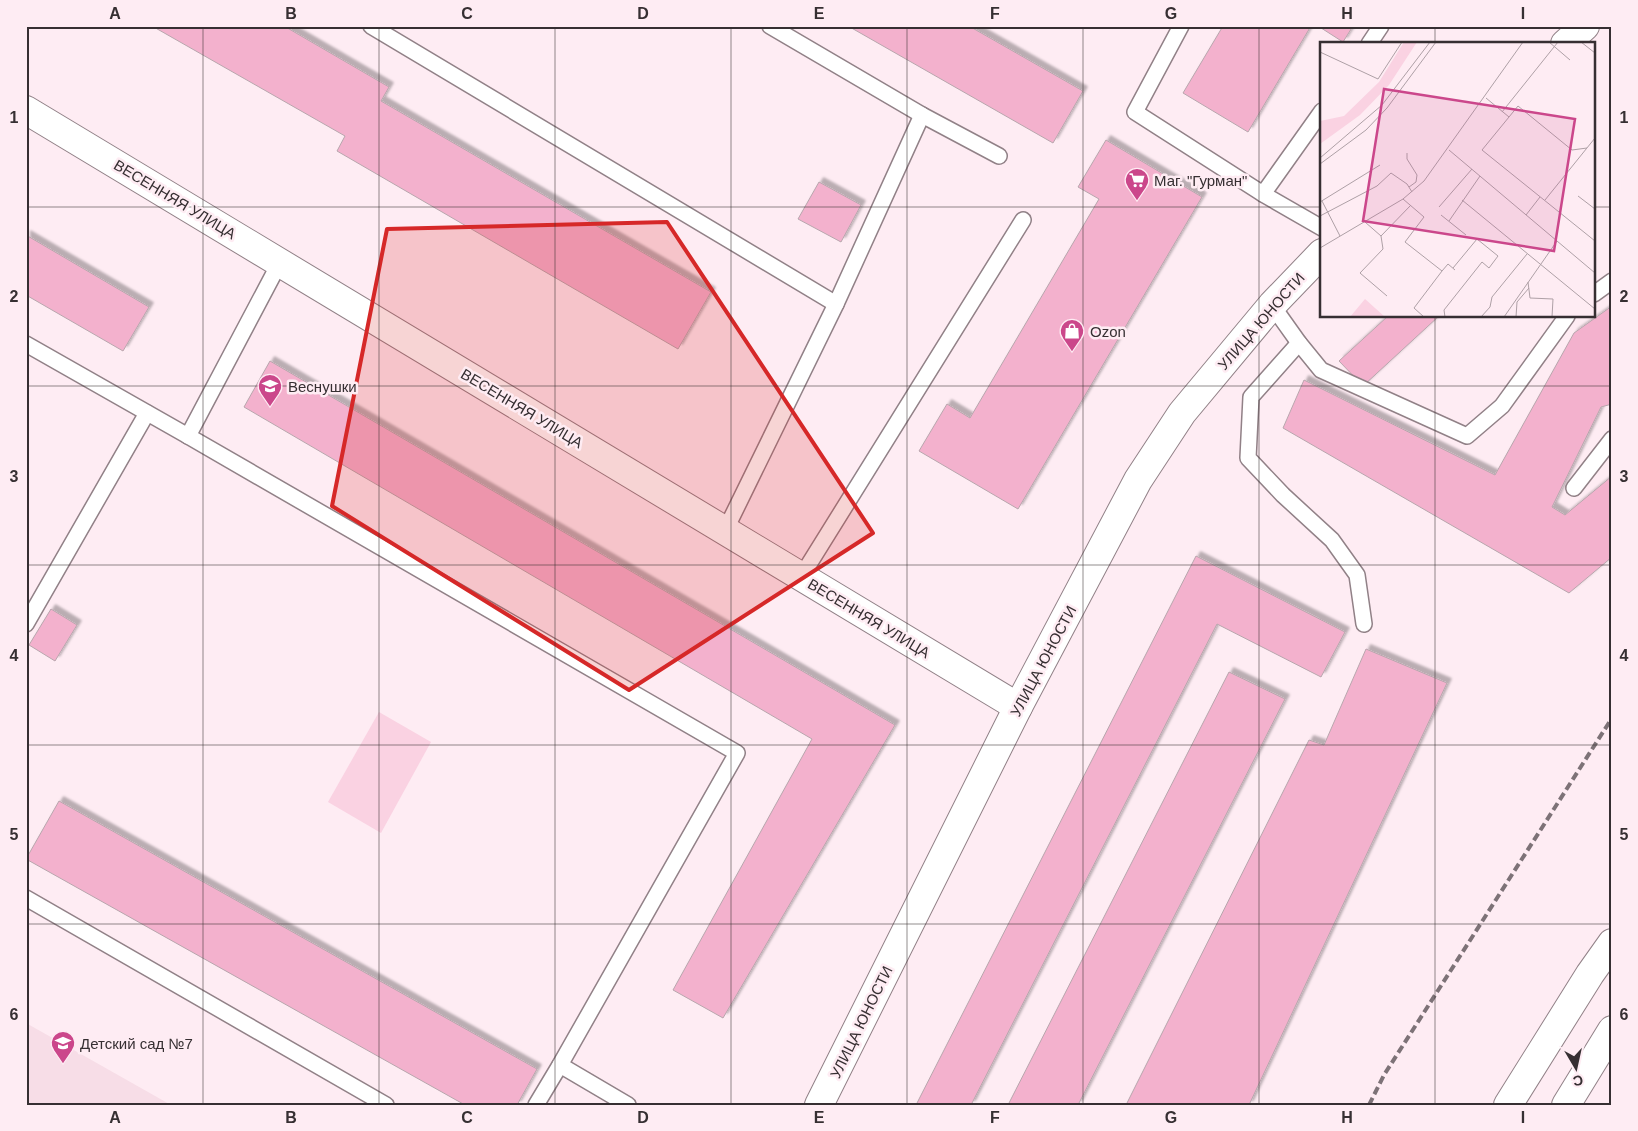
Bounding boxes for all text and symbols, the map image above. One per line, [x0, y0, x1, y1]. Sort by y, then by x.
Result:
text: A [109, 5, 121, 22]
text: B [285, 5, 297, 22]
text: C [461, 5, 473, 22]
text: D [637, 5, 649, 22]
text: E [814, 5, 825, 22]
text: F [990, 5, 1000, 22]
text: G [1165, 5, 1177, 22]
text: H [1341, 5, 1353, 22]
text: I [1521, 5, 1525, 22]
inset map [1320, 42, 1596, 318]
text: 1 [10, 109, 19, 126]
text: 1 [1620, 109, 1629, 126]
street label: ВЕСЕННЯЯ УЛИЦА [111, 156, 239, 242]
supermarket icon: Маг. "Гурман" [1124, 167, 1150, 201]
place label: Маг. "Гурман" [1154, 172, 1247, 189]
street label: УЛИЦА ЮНОСТИ [1214, 269, 1308, 373]
text: 2 [10, 288, 19, 305]
text: 2 [1620, 288, 1629, 305]
shop icon: Ozon [1059, 318, 1085, 352]
place label: Ozon [1090, 323, 1126, 340]
street label: ВЕСЕННЯЯ УЛИЦА [458, 365, 586, 451]
school or university icon: Веснушки [257, 373, 283, 407]
place label: Веснушки [288, 378, 357, 395]
text: 3 [10, 468, 19, 485]
text: 3 [1620, 468, 1629, 485]
street label: ВЕСЕННЯЯ УЛИЦА [805, 575, 933, 661]
street label: УЛИЦА ЮНОСТИ [1007, 603, 1079, 719]
text: 4 [10, 647, 19, 664]
text: 4 [1620, 647, 1629, 664]
text: 5 [10, 826, 19, 843]
text: 5 [1620, 826, 1629, 843]
street label: УЛИЦА ЮНОСТИ [826, 963, 896, 1081]
text: 6 [10, 1006, 19, 1023]
text: 6 [1620, 1006, 1629, 1023]
school or university icon: Детский сад №7 [50, 1030, 76, 1064]
place label: Детский сад №7 [80, 1035, 193, 1052]
north arrow [1550, 1044, 1600, 1094]
text: С [1572, 1072, 1584, 1090]
text: A [109, 1109, 121, 1126]
text: B [285, 1109, 297, 1126]
text: C [461, 1109, 473, 1126]
text: D [637, 1109, 649, 1126]
text: E [814, 1109, 825, 1126]
text: F [990, 1109, 1000, 1126]
text: G [1165, 1109, 1177, 1126]
text: H [1341, 1109, 1353, 1126]
text: I [1521, 1109, 1525, 1126]

